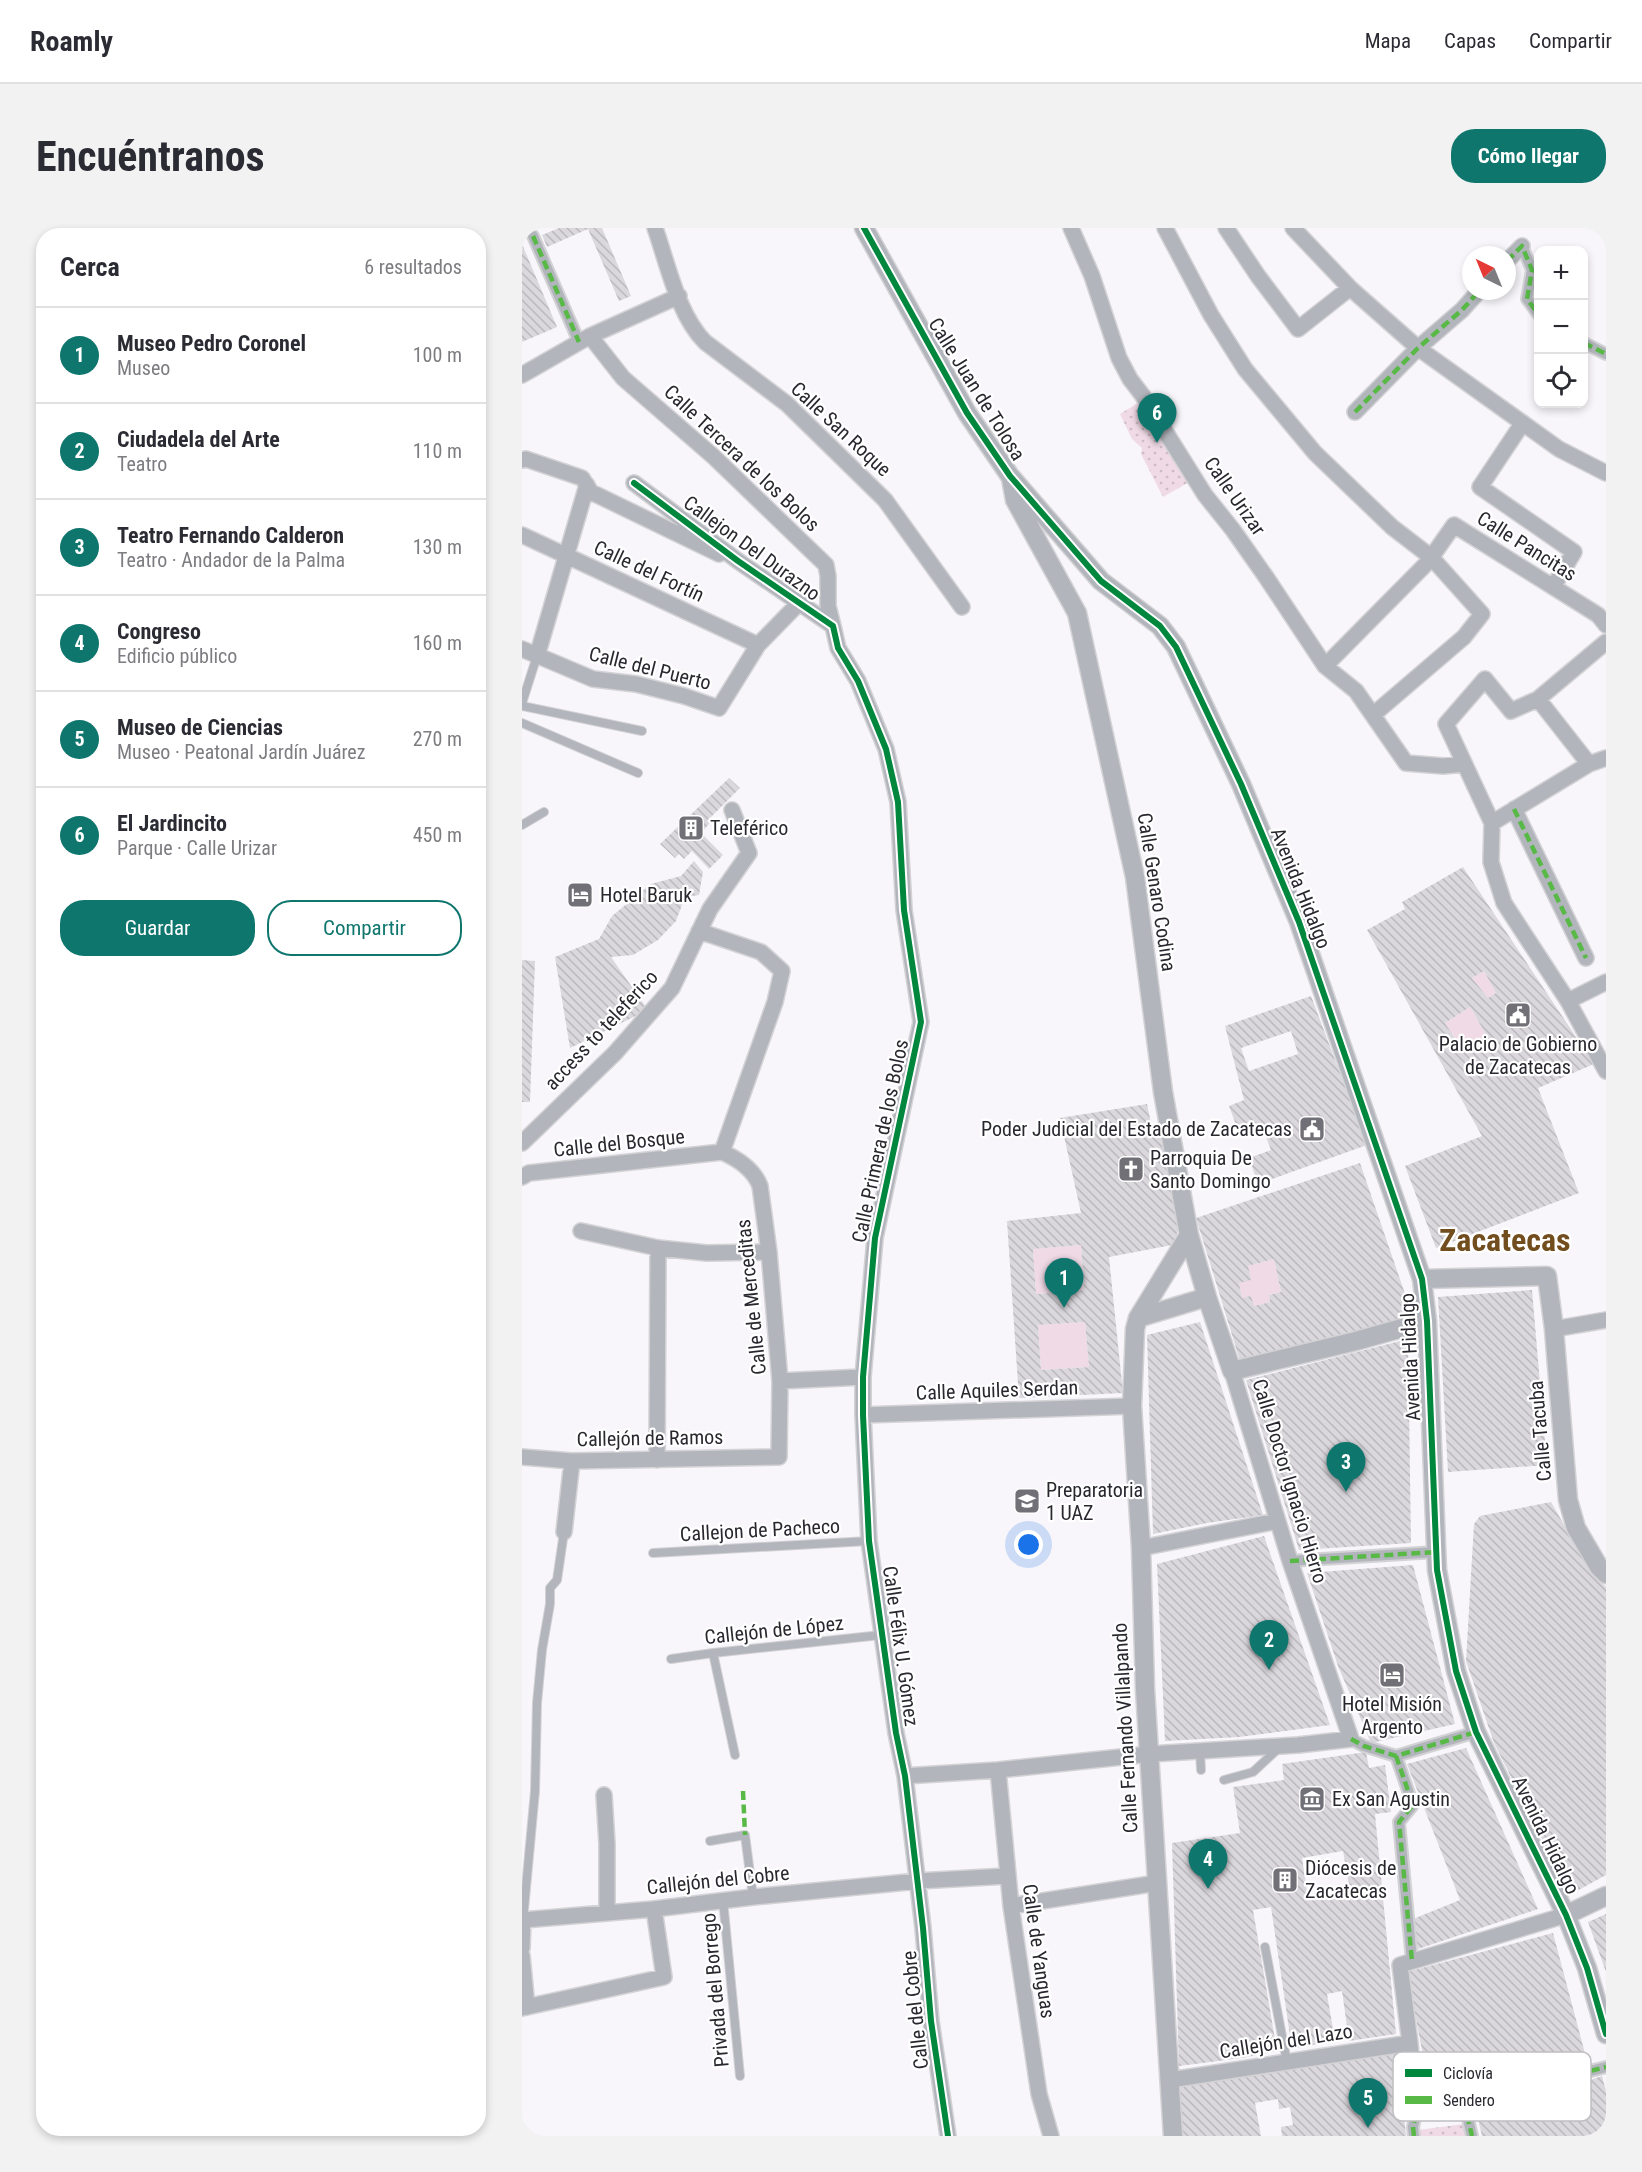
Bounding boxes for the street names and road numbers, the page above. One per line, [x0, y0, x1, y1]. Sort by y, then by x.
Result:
street label: Calle Juan de Tolosa [923, 313, 1031, 465]
street label: Calle San Roque [786, 377, 896, 481]
street label: Calle Tercera de los Bolos [659, 380, 825, 536]
street label: Calle Urizar [1199, 452, 1271, 540]
street label: Callejon Del Durazno [679, 490, 825, 606]
street label: Calle Pancitas [1473, 506, 1581, 586]
street label: Calle del Fortín [590, 535, 708, 607]
street label: Calle del Puerto [586, 641, 714, 695]
street label: Calle Genaro Codina [1133, 811, 1181, 973]
street label: Avenida Hidalgo [1266, 824, 1336, 952]
street label: access to teleferico [539, 965, 663, 1095]
street label: Calle Primera de los Bolos [847, 1037, 913, 1245]
street label: Calle del Bosque [552, 1124, 686, 1162]
street label: Calle de Merceditas [731, 1218, 771, 1376]
street label: Avenida Hidalgo [1395, 1292, 1425, 1422]
street label: Calle Aquiles Serdan [915, 1375, 1079, 1405]
street label: Calle Doctor Ignacio Hierro [1248, 1376, 1332, 1586]
street label: Calle Tacuba [1524, 1380, 1556, 1482]
street label: Callejón de Ramos [577, 1425, 723, 1451]
street label: Callejon de Pacheco [679, 1514, 841, 1546]
street label: Calle Félix U. Gómez [878, 1564, 924, 1728]
street label: Callejón de López [703, 1611, 845, 1649]
street label: Calle Fernando Villalpando [1108, 1622, 1142, 1834]
street label: Avenida Hidalgo [1507, 1772, 1585, 1898]
street label: Callejón del Cobre [645, 1861, 791, 1899]
street label: Calle de Yanguas [1018, 1882, 1060, 2020]
street label: Privada del Borrego [696, 1912, 734, 2068]
street label: Calle del Cobre [897, 1950, 933, 2070]
street label: Callejón del Lazo [1218, 2019, 1354, 2063]

